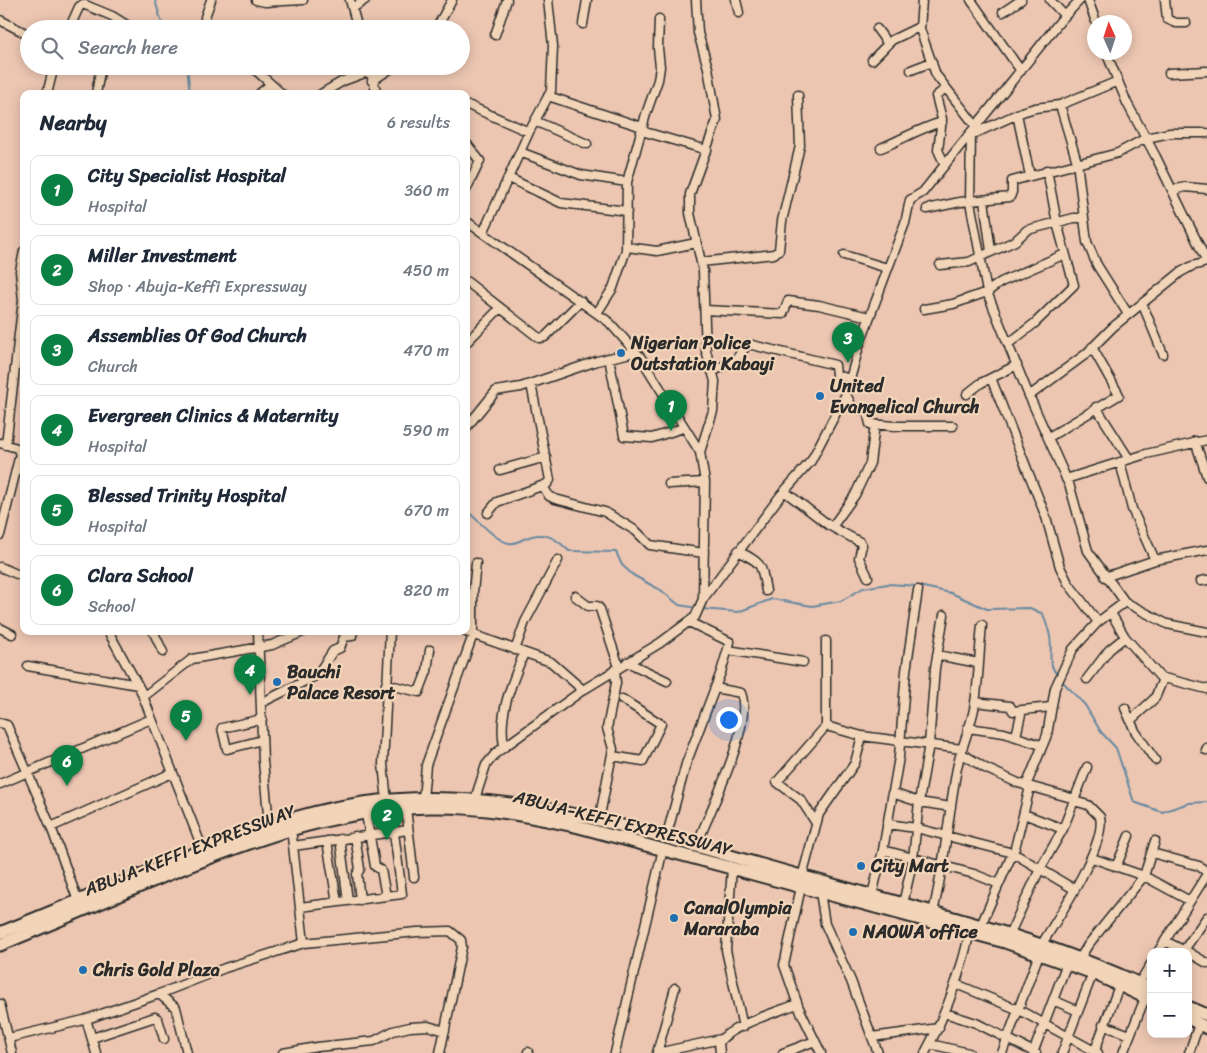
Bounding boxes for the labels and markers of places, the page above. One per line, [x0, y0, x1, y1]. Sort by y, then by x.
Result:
pin: 3 [832, 322, 864, 363]
place label: Nigerian Police Outstation Kabayi [630, 327, 775, 380]
marker: Nigerian Police Outstation Kabayi [615, 347, 627, 359]
place label: United Evangelical Church [830, 370, 980, 423]
pin: 1 [655, 390, 687, 431]
marker: United Evangelical Church [814, 390, 826, 402]
pin: 4 [234, 654, 266, 695]
place label: Bauchi Palace Resort [287, 656, 396, 709]
marker: Bauchi Palace Resort [271, 676, 283, 688]
pin: 5 [170, 700, 202, 741]
pin: 6 [51, 745, 83, 786]
pin: 2 [371, 799, 403, 840]
place label: City Mart [870, 850, 949, 882]
marker: City Mart [855, 860, 867, 872]
place label: CanalOlympia Mararaba [683, 892, 793, 945]
marker: CanalOlympia Mararaba [668, 912, 680, 924]
place label: NAOWA office [862, 916, 978, 948]
marker: NAOWA office [847, 926, 859, 938]
place label: Chris Gold Plaza [92, 954, 220, 986]
marker: Chris Gold Plaza [77, 964, 89, 976]

